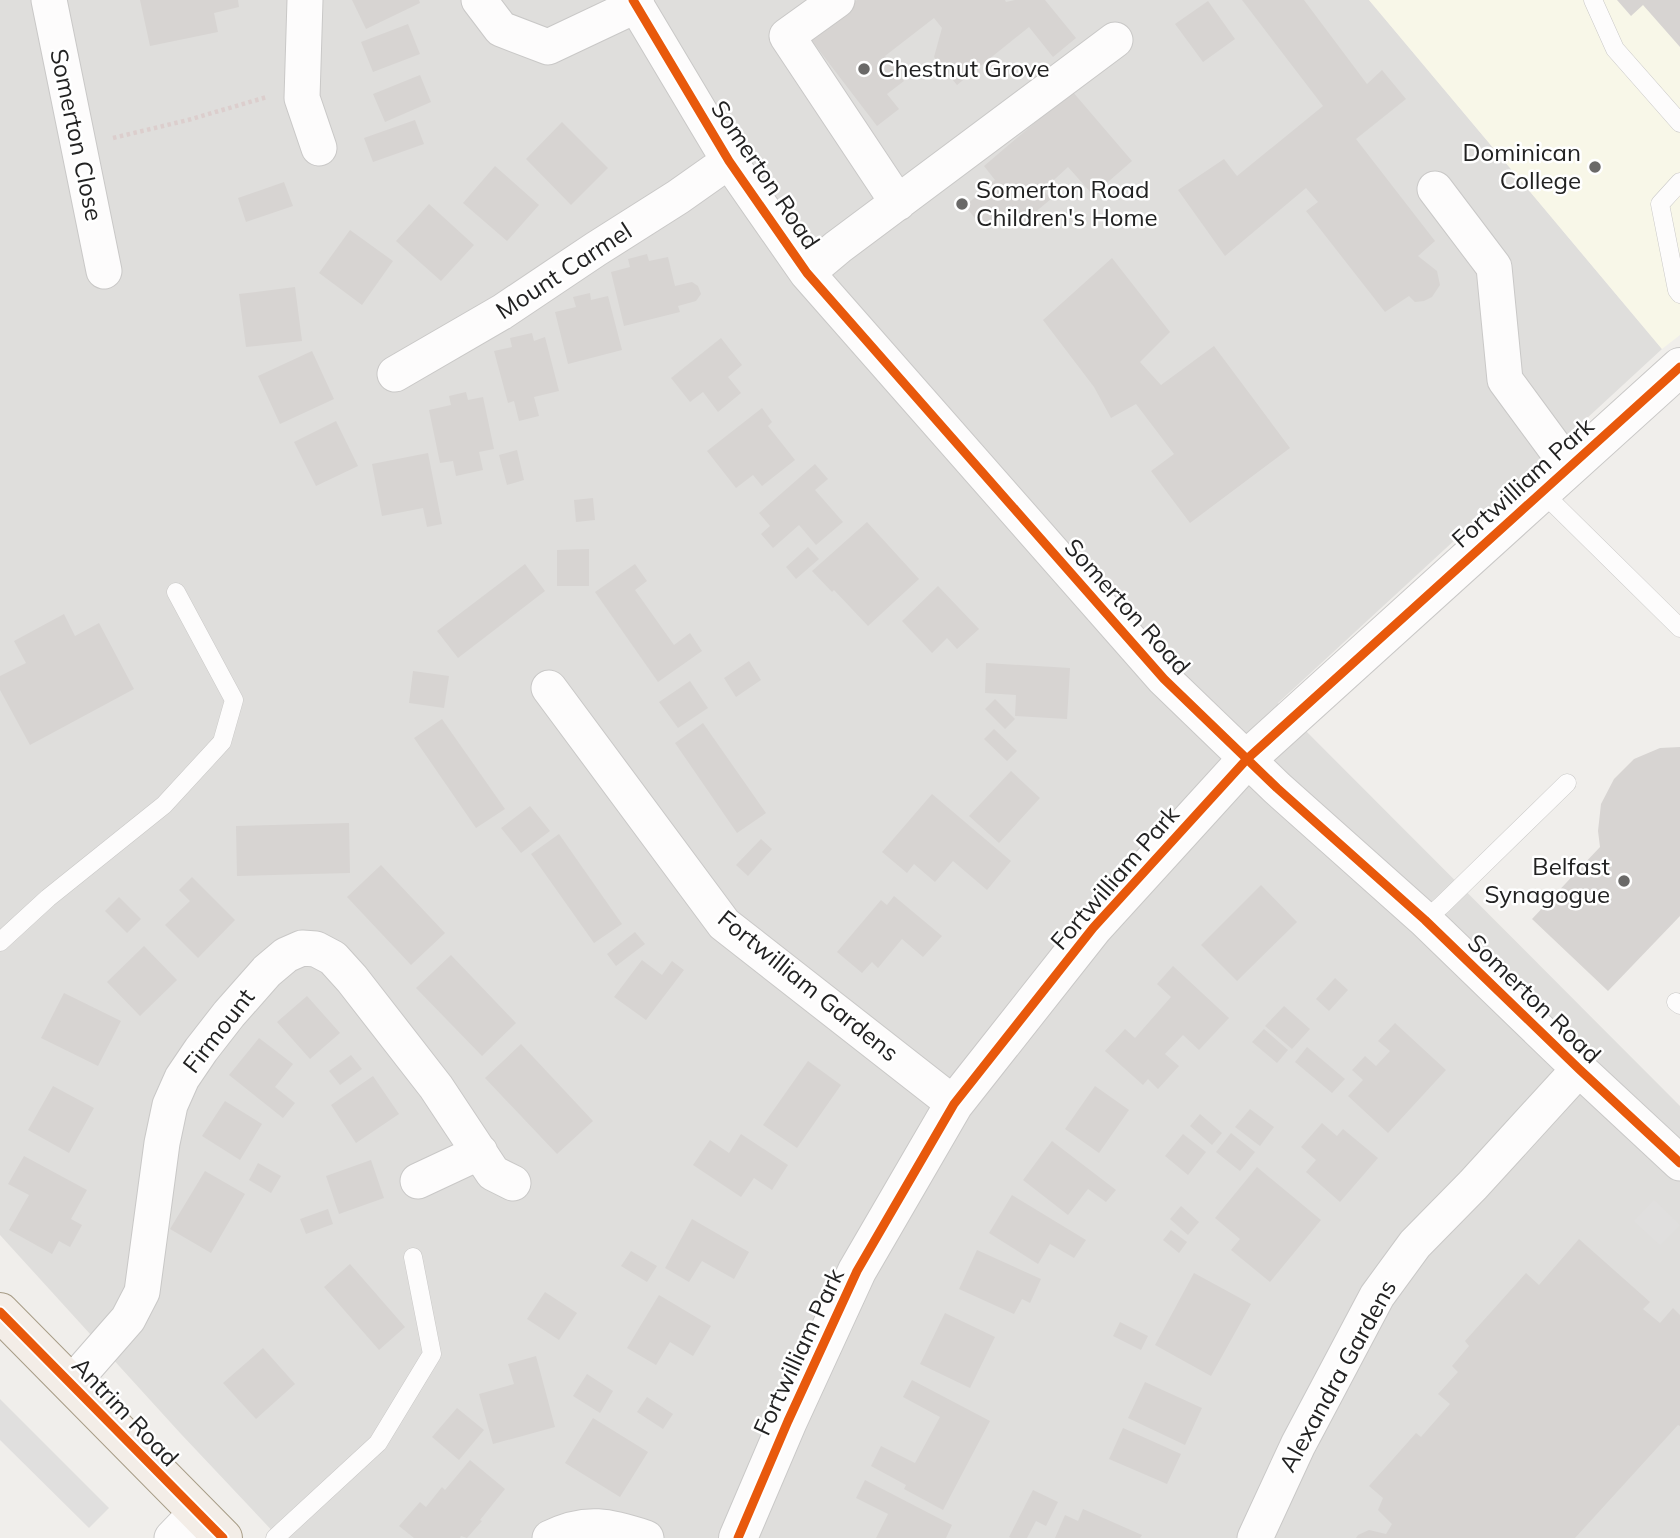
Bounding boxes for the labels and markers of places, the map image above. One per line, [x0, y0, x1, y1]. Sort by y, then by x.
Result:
place label: Chestnut Grove [878, 53, 1050, 83]
marker: Chestnut Grove [856, 61, 872, 77]
place label: Dominican College [1463, 137, 1581, 195]
marker: Dominican College [1587, 159, 1603, 175]
place label: Somerton Road Children's Home [976, 174, 1158, 232]
marker: Somerton Road Children's Home [954, 196, 970, 212]
place label: Belfast Synagogue [1484, 851, 1610, 909]
marker: Belfast Synagogue [1616, 873, 1632, 889]

